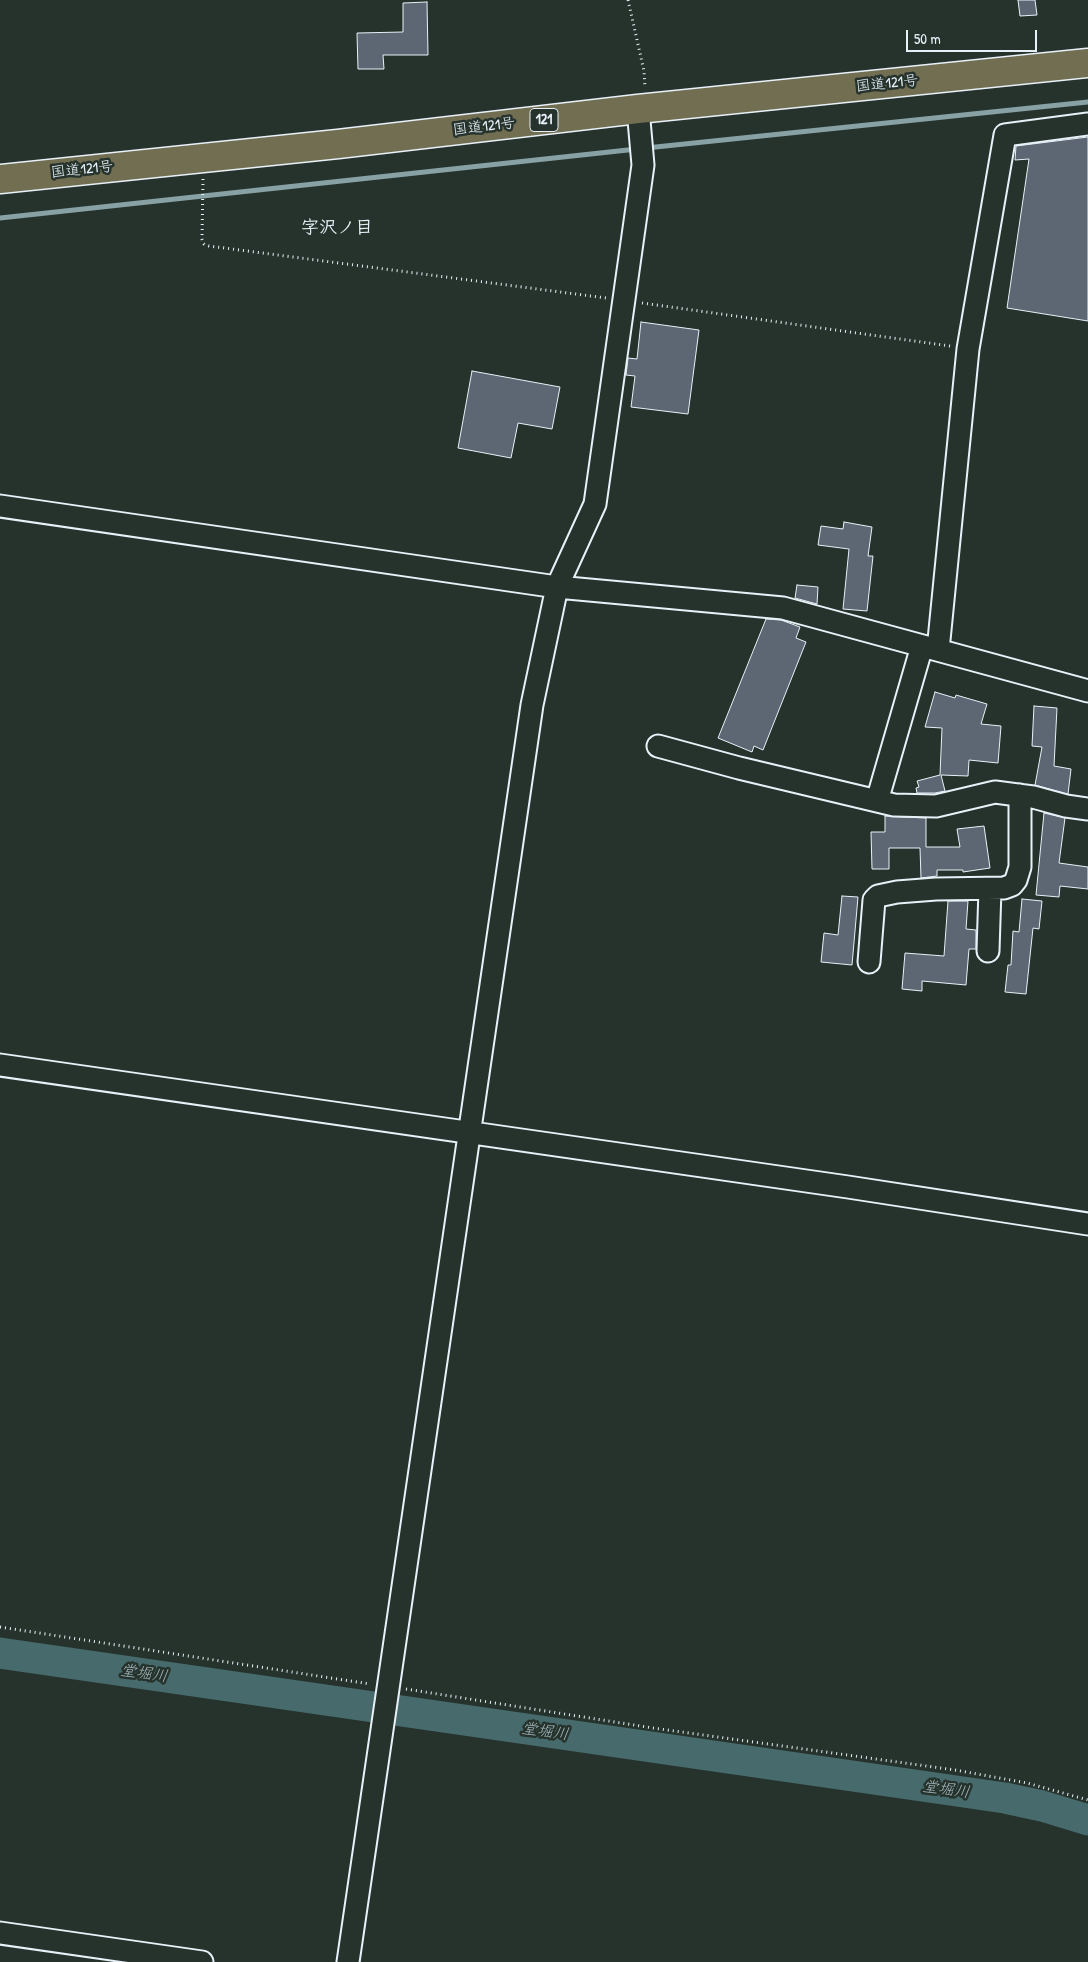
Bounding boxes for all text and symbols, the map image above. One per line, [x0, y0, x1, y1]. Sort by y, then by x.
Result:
scale bar [908, 20, 1039, 52]
text: 50 m [914, 28, 941, 49]
street label: 国道121号 [855, 72, 919, 96]
road number: 121 [530, 108, 558, 132]
street label: 国道121号 [452, 114, 516, 140]
street label: 国道121号 [50, 158, 114, 182]
district label: 字沢ノ目 [301, 217, 373, 239]
water label: 堂堀川 [119, 1661, 169, 1687]
water label: 堂堀川 [520, 1719, 570, 1745]
water label: 堂堀川 [921, 1777, 971, 1803]

